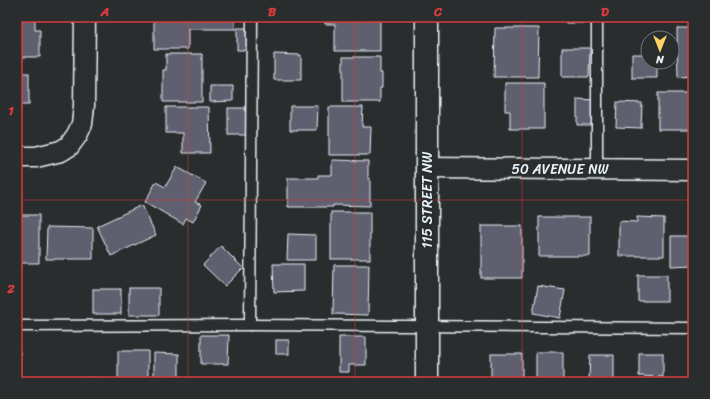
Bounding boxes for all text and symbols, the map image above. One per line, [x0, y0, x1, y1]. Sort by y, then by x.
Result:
text: A [100, 0, 109, 23]
text: B [268, 0, 277, 23]
text: C [433, 0, 443, 23]
text: D [601, 0, 609, 23]
north arrow [640, 30, 680, 70]
text: N [656, 50, 665, 69]
text: 1 [8, 99, 14, 122]
street label: 115 STREET NW [415, 152, 440, 248]
street label: 50 AVENUE NW [511, 157, 609, 182]
text: 2 [6, 277, 15, 300]

